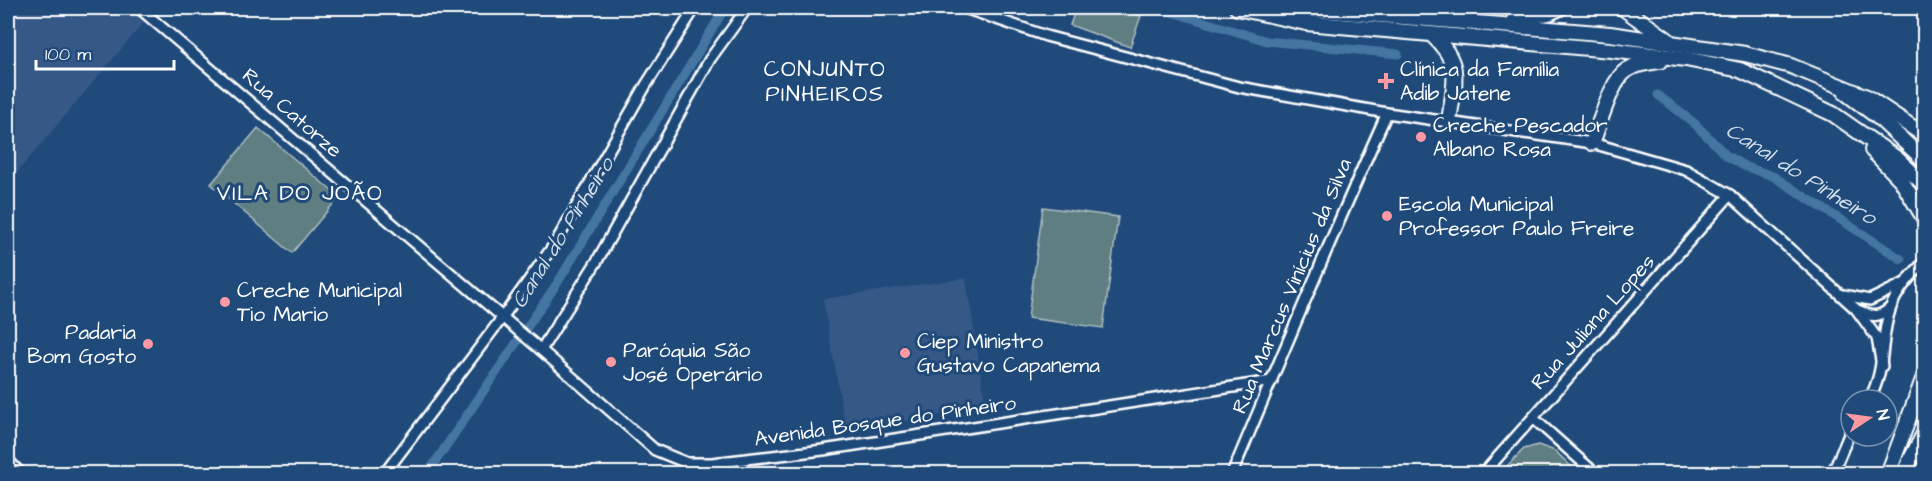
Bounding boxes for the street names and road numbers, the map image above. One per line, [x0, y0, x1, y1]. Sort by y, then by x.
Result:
street label: Rua Catorze [236, 61, 348, 165]
street label: Rua Marcus Vinícius da Silva [1225, 154, 1359, 418]
street label: Rua Juliana Lopes [1524, 248, 1662, 397]
street label: Avenida Bosque do Pinheiro [752, 388, 1018, 454]

